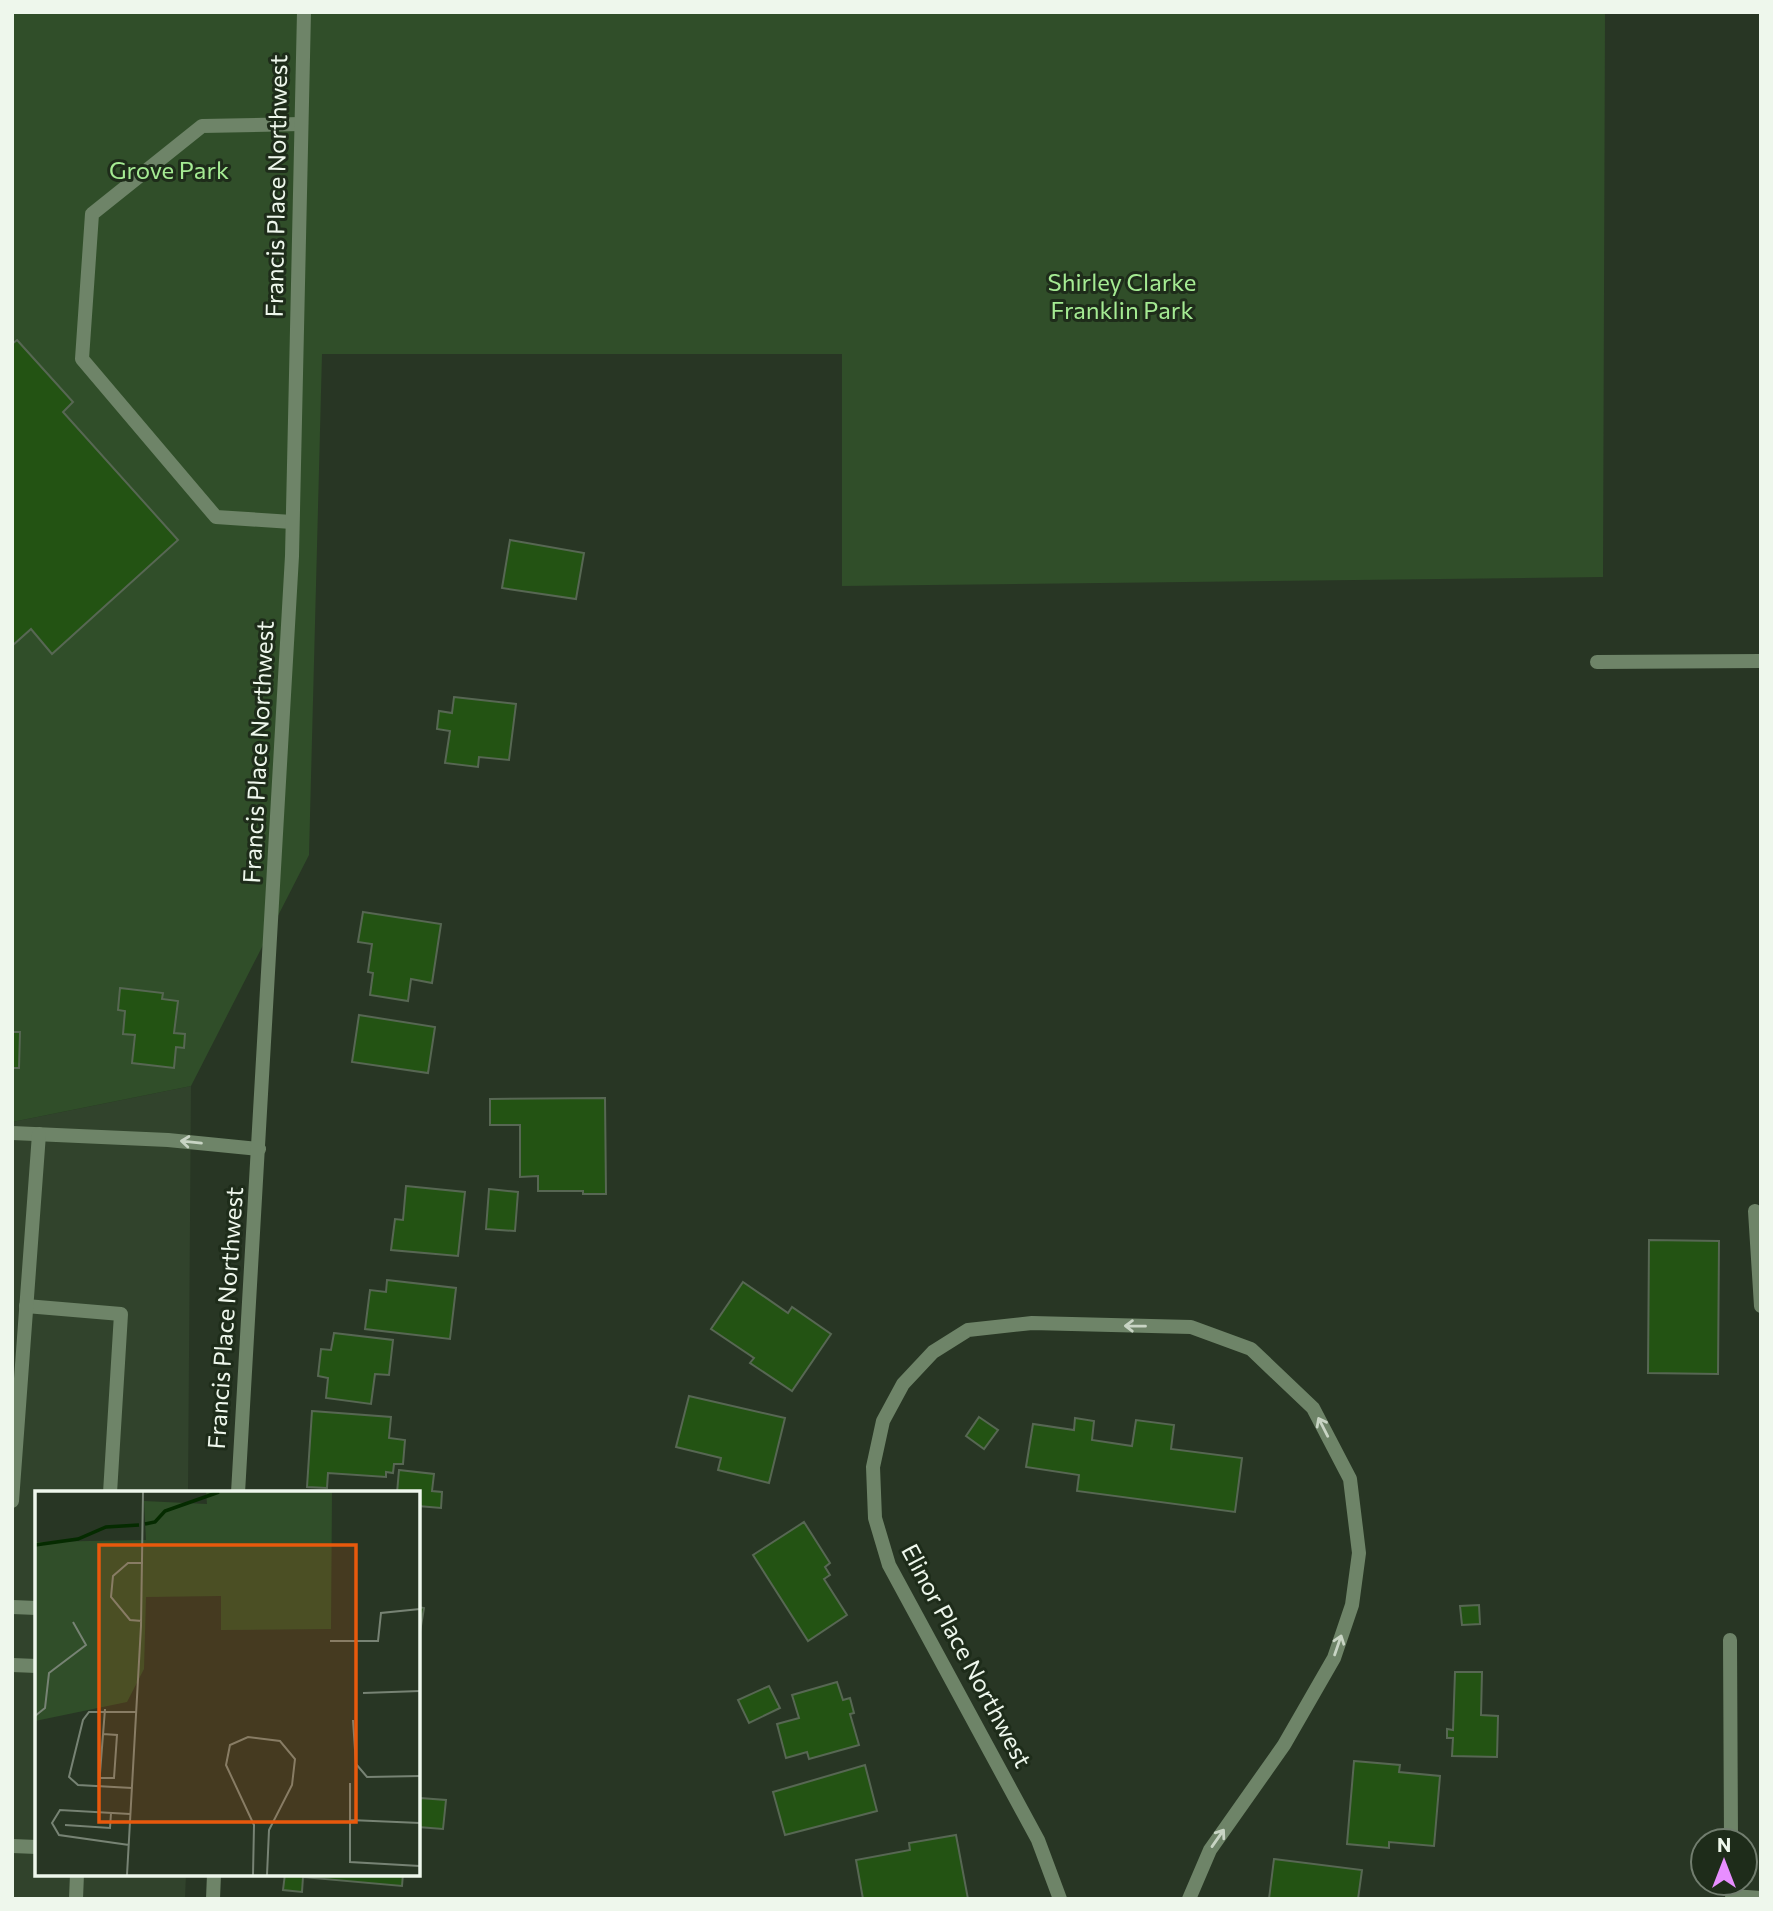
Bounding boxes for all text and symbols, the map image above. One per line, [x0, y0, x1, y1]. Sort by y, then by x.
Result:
street label: Francis Place Northwest [259, 54, 292, 318]
park label: Grove Park [109, 155, 229, 184]
park label: Shirley Clarke Franklin Park [1048, 267, 1196, 324]
street label: Francis Place Northwest [236, 620, 279, 884]
one-way arrow [180, 1135, 203, 1148]
street label: Francis Place Northwest [201, 1186, 248, 1450]
one-way arrow [1124, 1319, 1147, 1332]
one-way arrow [1316, 1417, 1330, 1438]
inset map [35, 1491, 420, 1876]
street label: Elinor Place Northwest [896, 1539, 1039, 1772]
one-way arrow [1333, 1634, 1345, 1656]
north arrow [1689, 1827, 1759, 1897]
one-way arrow [1211, 1829, 1225, 1848]
text: N [1717, 1833, 1731, 1856]

